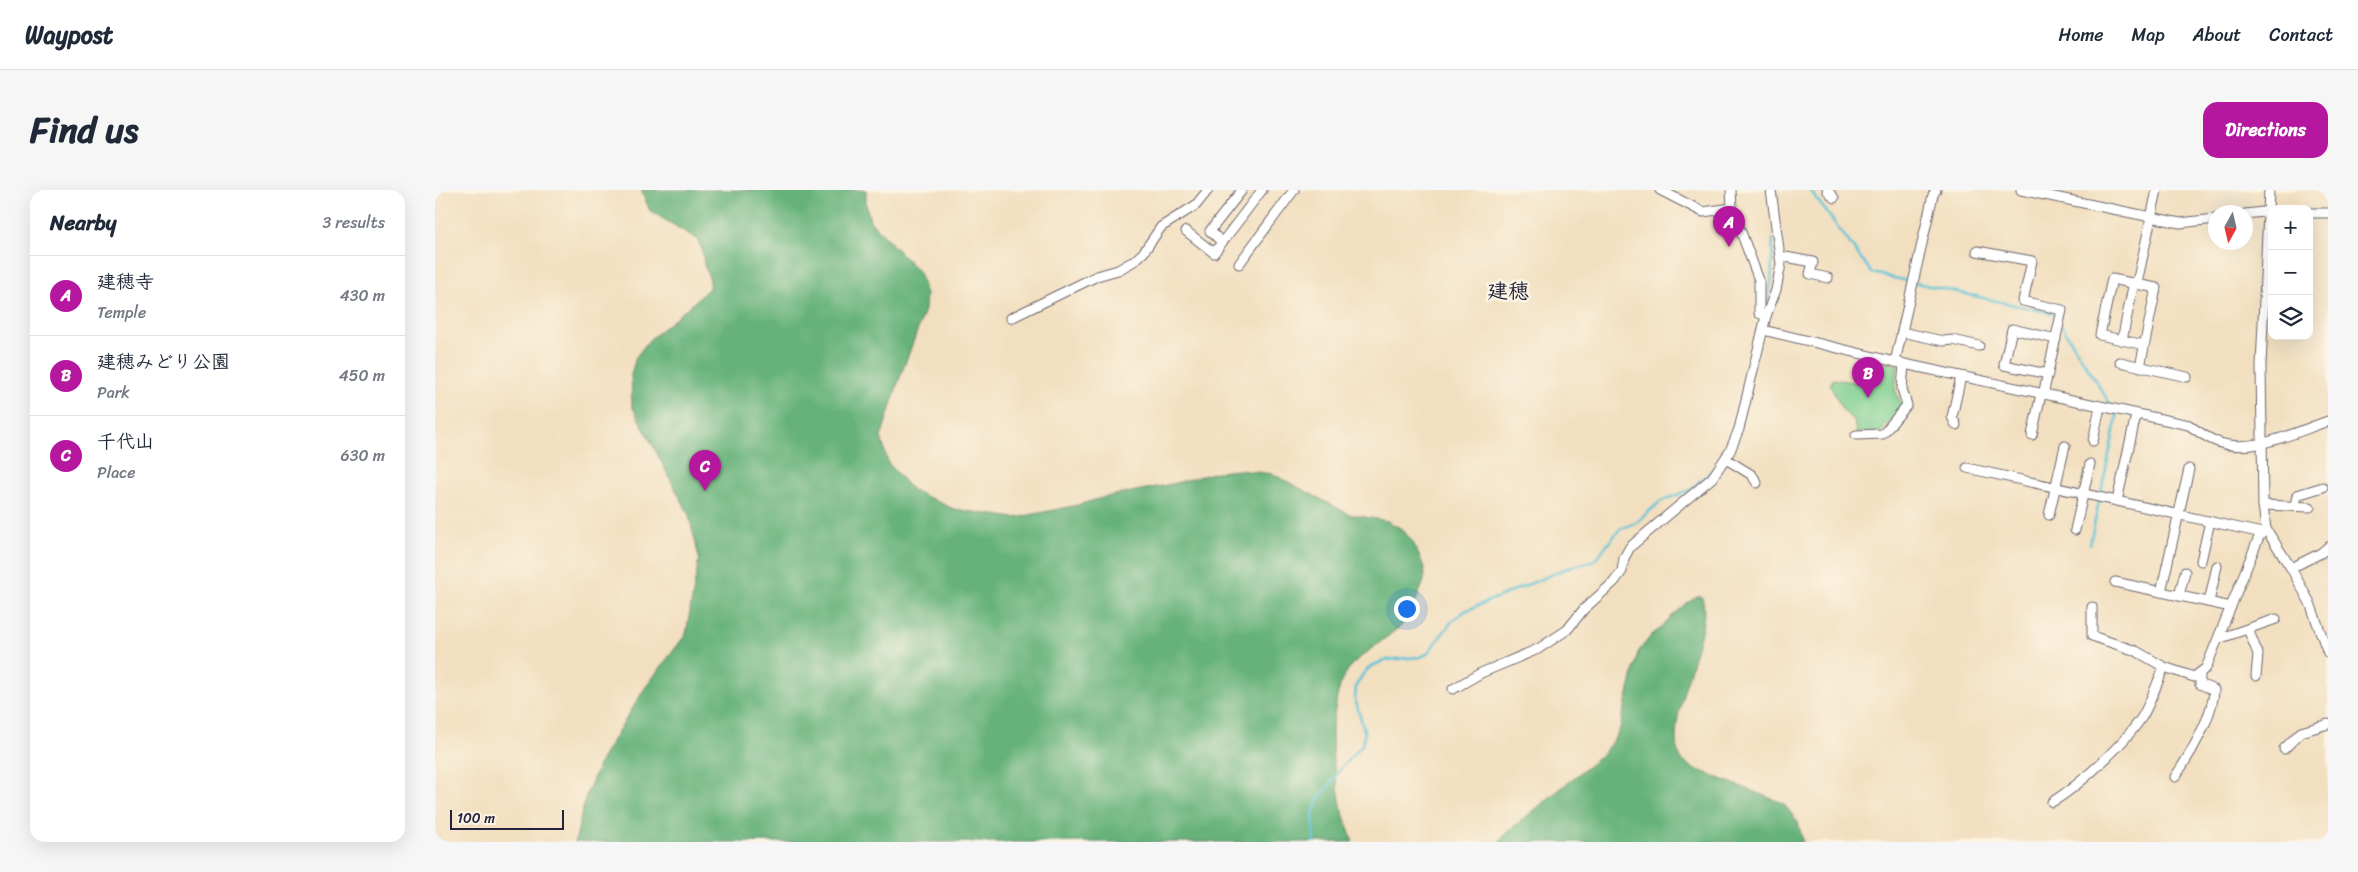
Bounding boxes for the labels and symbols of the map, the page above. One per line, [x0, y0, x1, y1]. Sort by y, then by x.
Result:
north arrow [2208, 205, 2253, 250]
pin: A [1713, 206, 1745, 247]
district label: 建穂 [1487, 272, 1529, 310]
pin: B [1852, 357, 1884, 398]
pin: C [689, 450, 721, 491]
your location [1394, 596, 1420, 622]
scale bar [450, 807, 564, 830]

